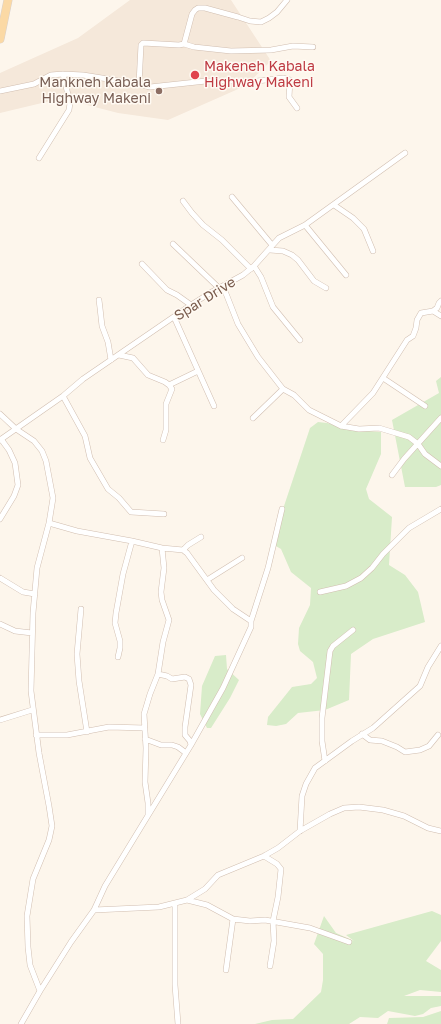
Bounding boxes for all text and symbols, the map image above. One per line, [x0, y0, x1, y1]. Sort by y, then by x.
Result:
place label: Makeneh Kabala Highway Makeni [204, 59, 315, 92]
marker: Makeneh Kabala Highway Makeni [189, 69, 201, 81]
place label: Mankneh Kabala Highway Makeni [39, 75, 151, 108]
marker: Mankneh Kabala Highway Makeni [154, 86, 164, 96]
street label: Spar Drive [171, 274, 239, 324]

